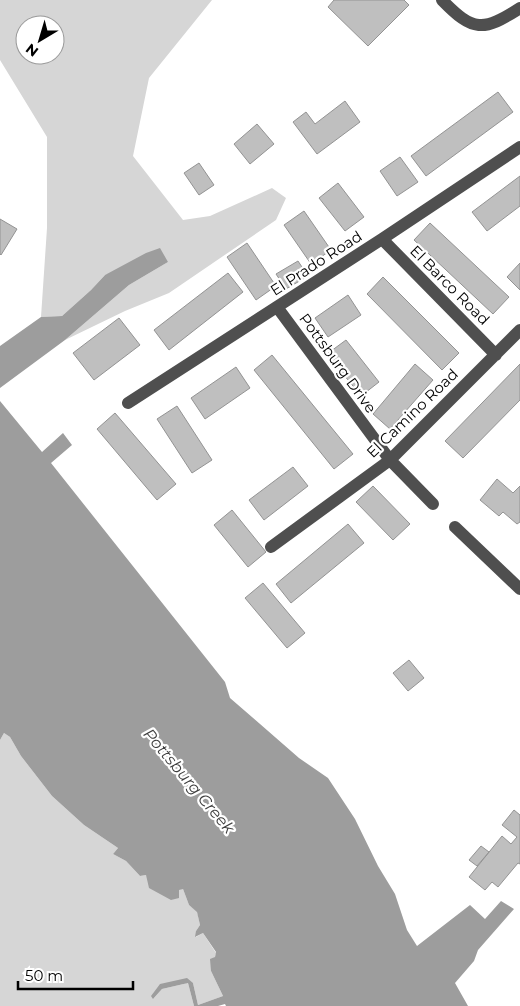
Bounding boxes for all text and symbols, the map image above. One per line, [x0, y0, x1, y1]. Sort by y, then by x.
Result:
north arrow [15, 15, 65, 65]
text: N [22, 40, 42, 61]
street label: El Prado Road [267, 226, 365, 300]
street label: El Barco Road [406, 241, 494, 329]
street label: Pottsburg Drive [295, 309, 381, 417]
street label: El Camino Road [362, 364, 462, 462]
water label: Pottsburg Creek [139, 725, 239, 839]
scale bar [18, 958, 132, 990]
text: 50 m [25, 966, 63, 985]

